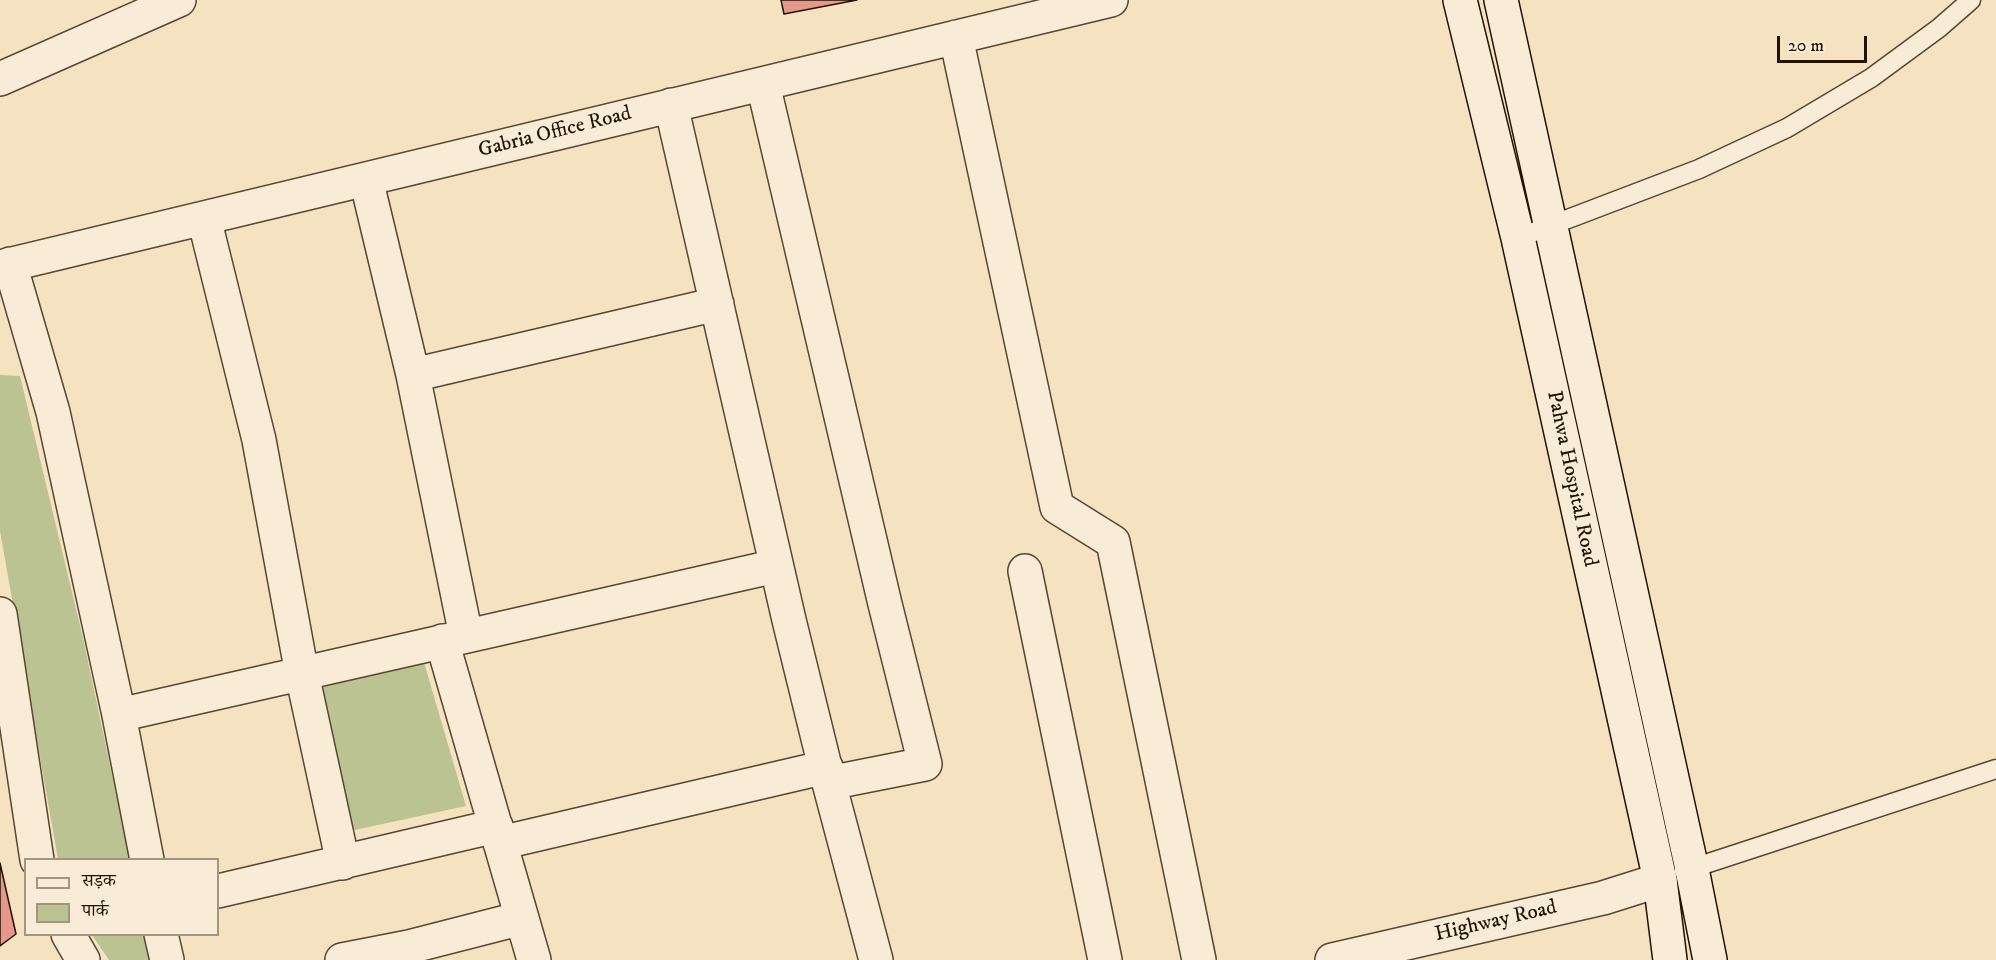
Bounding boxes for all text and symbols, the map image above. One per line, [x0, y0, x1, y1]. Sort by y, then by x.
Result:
scale bar [1780, 24, 1870, 62]
text: 20 m [1788, 35, 1824, 57]
street label: Gabria Office Road [476, 102, 634, 164]
street label: Pahwa Hospital Road [1540, 389, 1602, 569]
legend [24, 858, 219, 936]
text: सड़क [82, 870, 116, 892]
street label: Highway Road [1433, 896, 1559, 948]
text: पार्क [82, 900, 109, 922]

